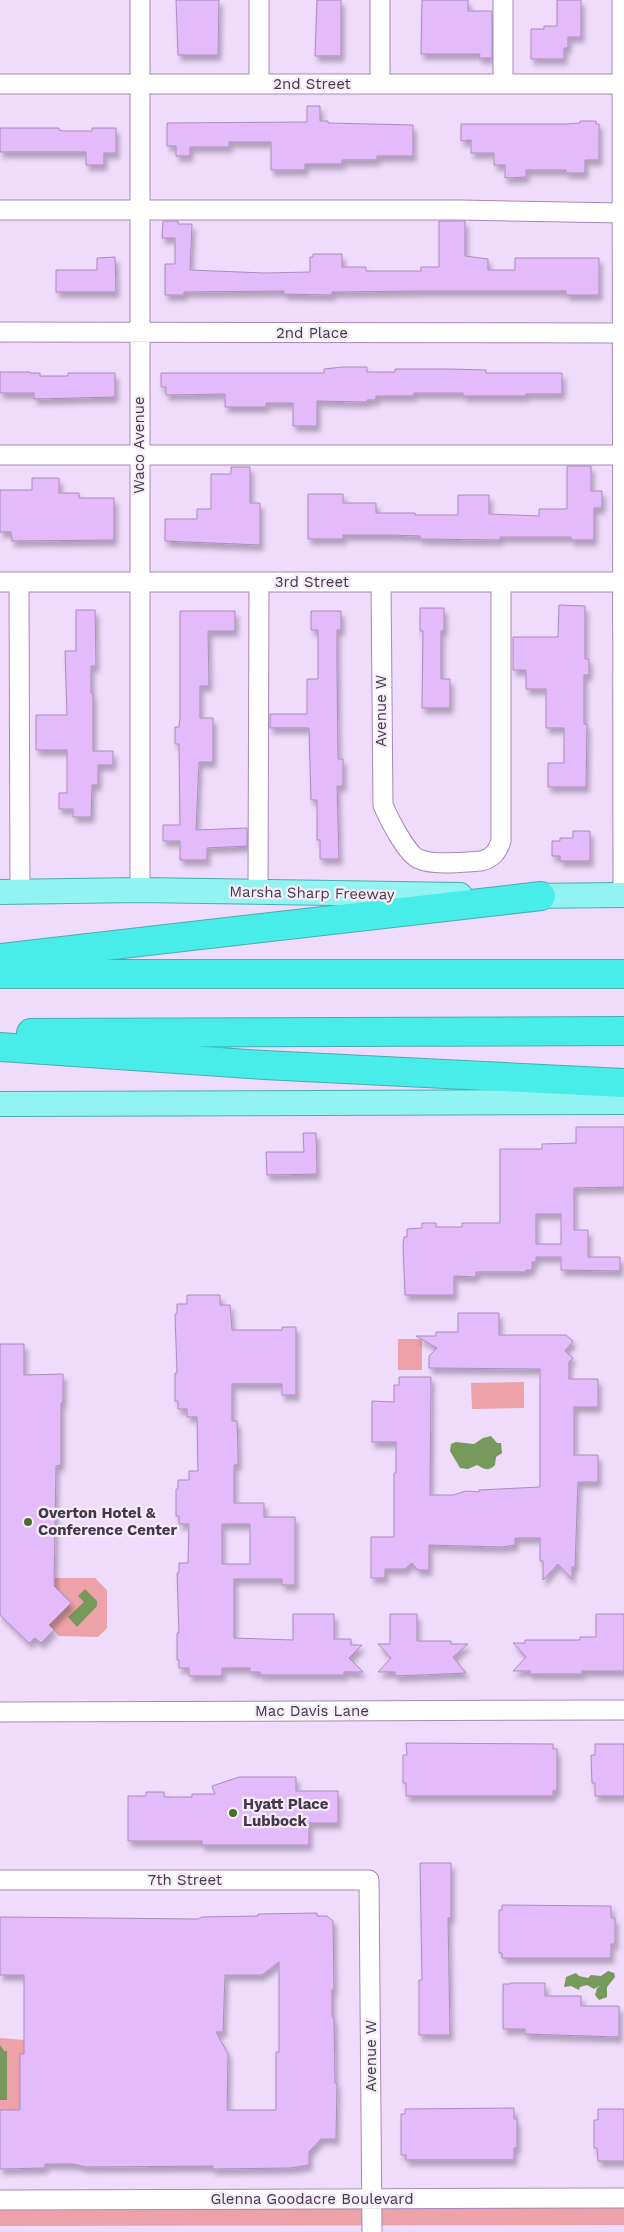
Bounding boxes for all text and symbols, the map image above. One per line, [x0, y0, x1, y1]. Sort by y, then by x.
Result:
street label: 2nd Street [273, 75, 352, 93]
street label: 2nd Place [276, 324, 348, 342]
street label: Waco Avenue [130, 396, 148, 494]
street label: 3rd Street [275, 573, 350, 591]
street label: Avenue W [372, 675, 390, 747]
street label: Marsha Sharp Freeway [229, 883, 395, 903]
place label: Overton Hotel & Conference Center [38, 1504, 178, 1539]
marker: Overton Hotel & Conference Center [22, 1516, 34, 1528]
street label: Mac Davis Lane [255, 1702, 369, 1720]
place label: Hyatt Place Lubbock [243, 1795, 329, 1830]
marker: Hyatt Place Lubbock [227, 1807, 239, 1819]
street label: 7th Street [148, 1871, 223, 1889]
street label: Avenue W [362, 2020, 380, 2092]
street label: Glenna Goodacre Boulevard [210, 2190, 414, 2208]

